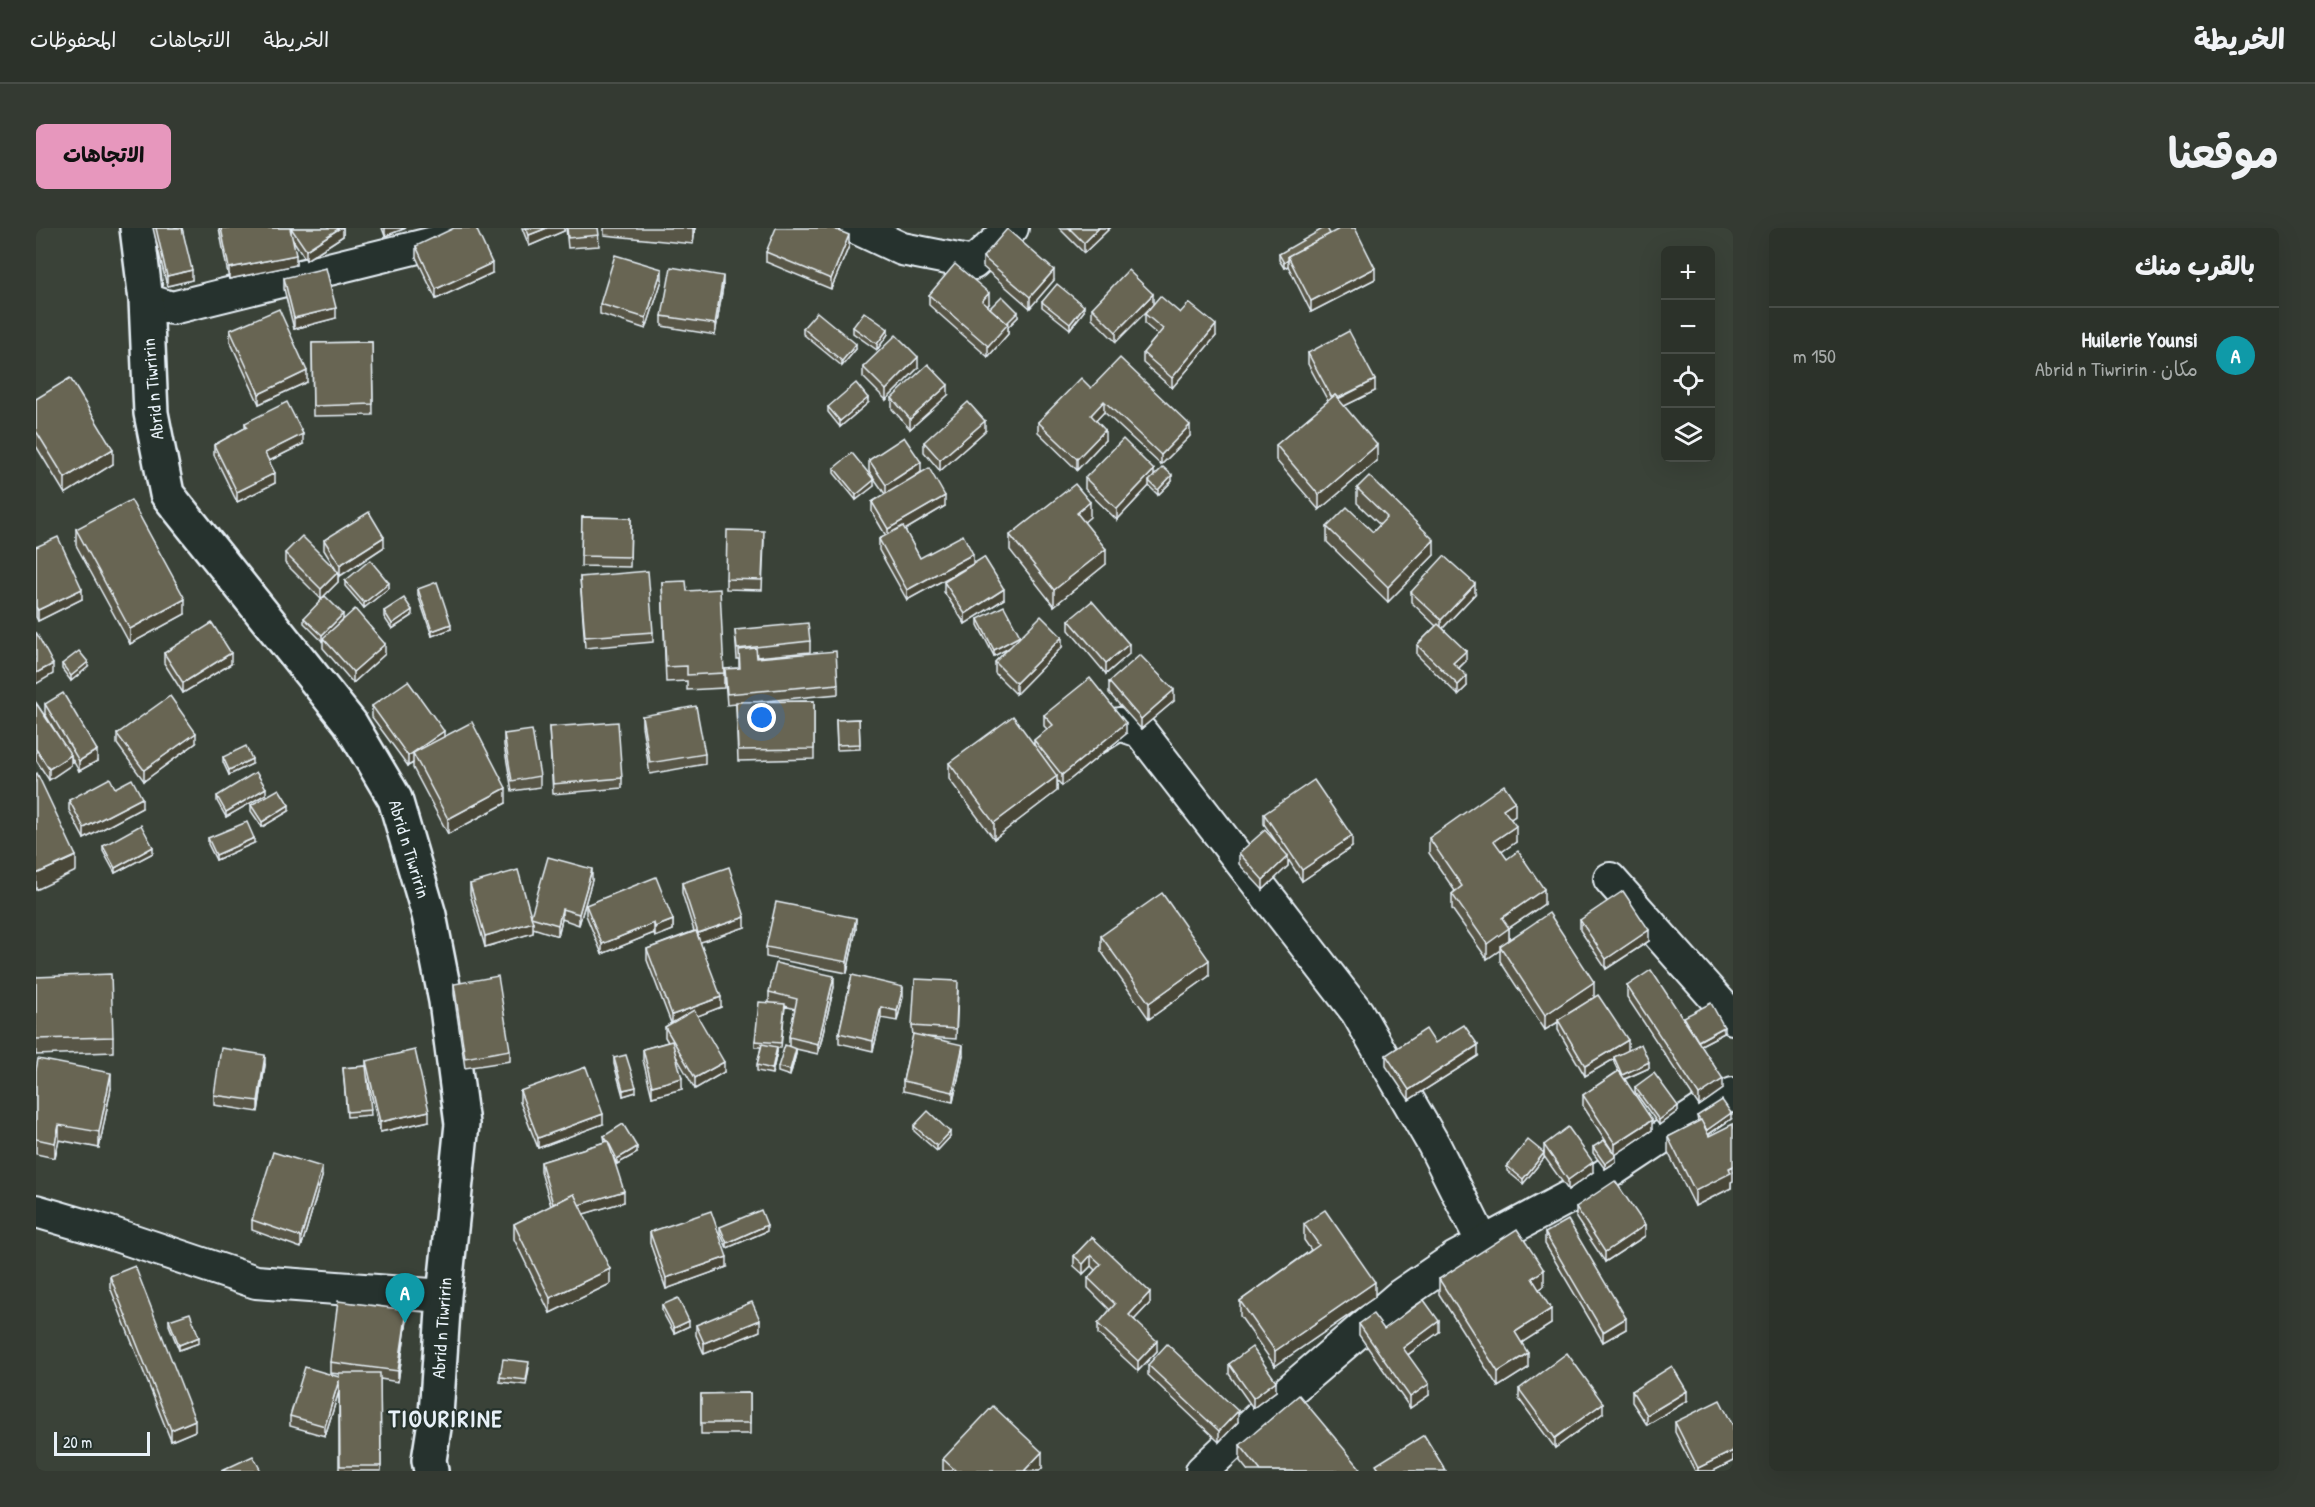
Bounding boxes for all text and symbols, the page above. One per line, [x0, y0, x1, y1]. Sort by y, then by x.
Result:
text: الخريطة [2194, 20, 2285, 58]
text: المحفوظات [30, 25, 116, 54]
text: الاتجاهات [149, 25, 231, 54]
text: الخريطة [264, 25, 329, 54]
button: الاتجاهات [36, 124, 171, 189]
text: موقعنا [2168, 124, 2279, 181]
map controls [1661, 246, 1715, 462]
button: + [1661, 246, 1715, 300]
text: بالقرب منك [2135, 248, 2255, 283]
button: − [1661, 300, 1715, 354]
text: Huilerie Younsi [2081, 324, 2198, 354]
street label: Abrid n Tiwririn [136, 337, 169, 441]
text: 150 m [1793, 342, 1836, 369]
text: A [2231, 342, 2240, 369]
button: locate [1661, 354, 1715, 408]
text: مكان · Abrid n Tiwririn [2035, 355, 2198, 382]
button: layers [1661, 408, 1715, 462]
your location [747, 703, 776, 732]
street label: Abrid n Tiwririn [383, 797, 436, 901]
pin: A [386, 1274, 424, 1323]
street label: Abrid n Tiwririn [425, 1276, 458, 1379]
district label: TIOURIRINE [388, 1402, 503, 1434]
scale bar [54, 1429, 150, 1456]
text: 20 m [63, 1431, 92, 1453]

